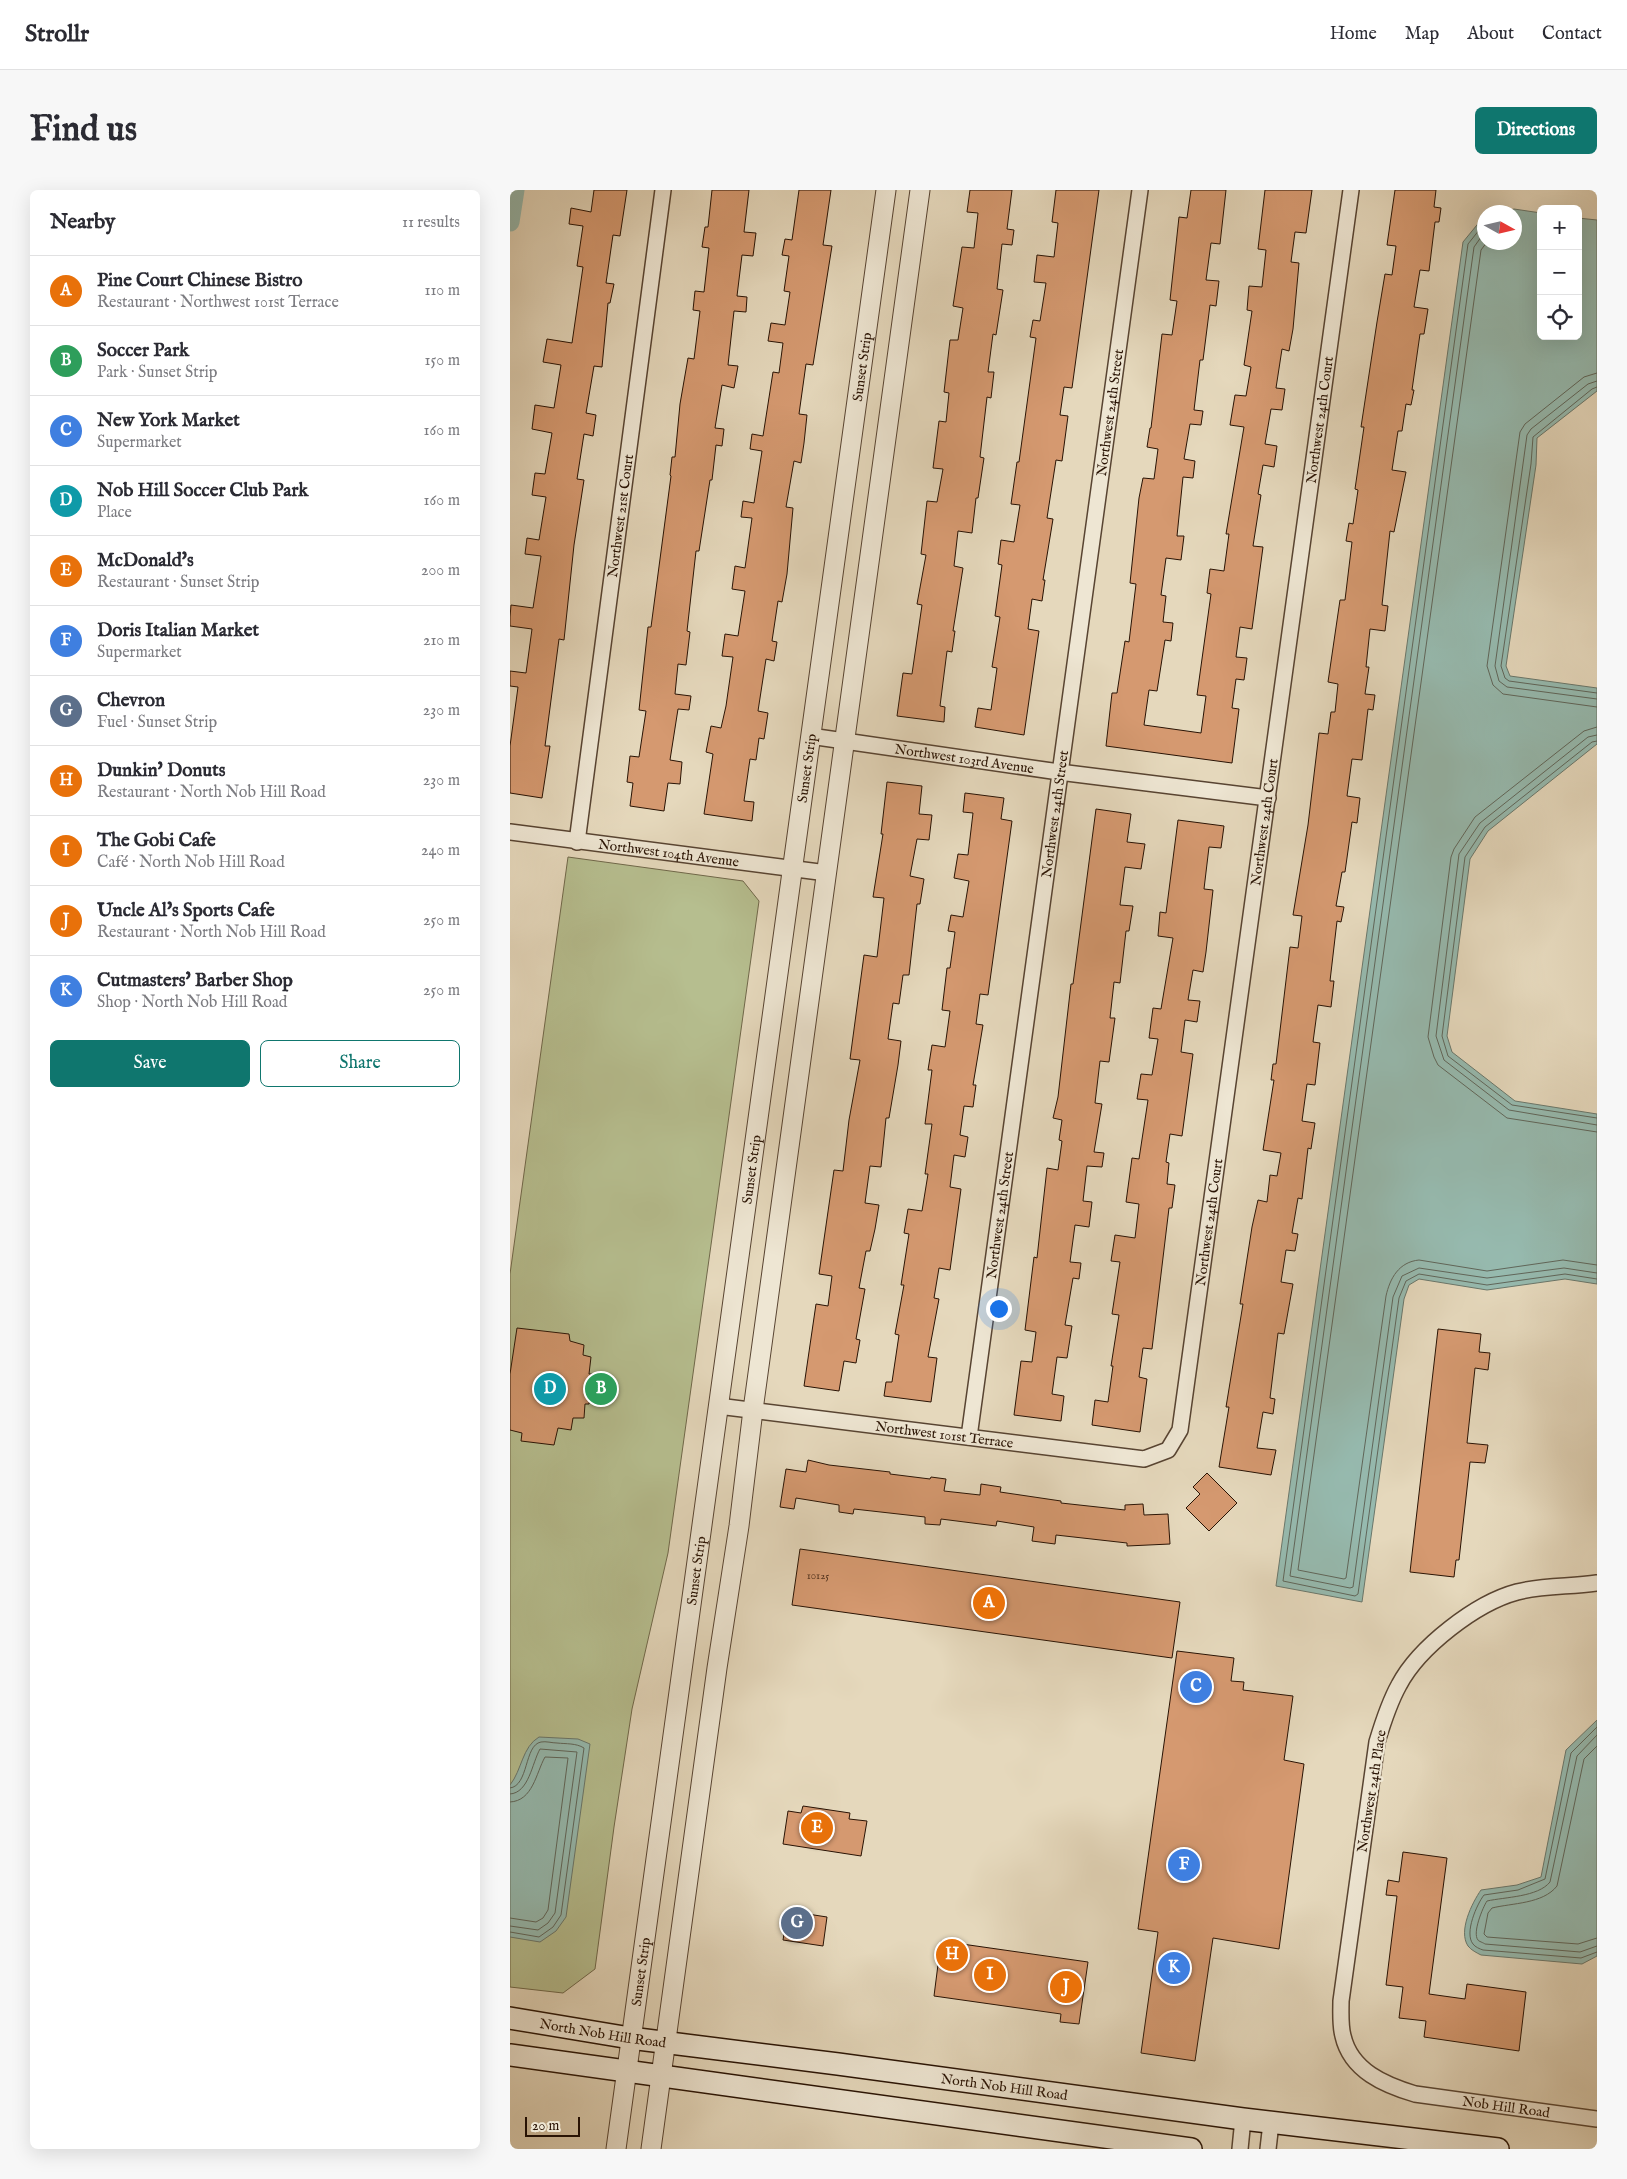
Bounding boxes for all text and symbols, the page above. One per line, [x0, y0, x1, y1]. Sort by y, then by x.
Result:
text: Strollr [25, 19, 89, 50]
text: Home [1330, 23, 1377, 46]
text: Map [1405, 23, 1439, 46]
text: About [1467, 23, 1514, 46]
text: Contact [1542, 23, 1602, 46]
button: Directions [1475, 107, 1597, 154]
text: Find us [30, 108, 137, 153]
north arrow [1477, 205, 1522, 250]
map controls [1537, 205, 1582, 340]
button: + [1537, 205, 1582, 250]
text: Nearby [50, 209, 115, 236]
text: 11 results [402, 213, 460, 233]
button: − [1537, 250, 1582, 295]
text: Pine Court Chinese Bistro [97, 269, 303, 293]
text: A [61, 281, 71, 301]
text: 110 m [424, 281, 460, 301]
text: Restaurant · Northwest 101st Terrace [97, 293, 339, 313]
button: locate [1537, 295, 1582, 340]
street label: Sunset Strip [849, 331, 876, 403]
text: Soccer Park [97, 339, 189, 363]
street label: Northwest 24th Street [1093, 348, 1128, 478]
text: B [61, 351, 71, 371]
text: 150 m [425, 351, 460, 371]
street label: Northwest 24th Court [1303, 355, 1338, 485]
text: Park · Sunset Strip [97, 363, 217, 383]
text: New York Market [97, 409, 240, 433]
text: C [60, 421, 72, 441]
text: 160 m [424, 421, 460, 441]
text: Supermarket [97, 433, 182, 453]
street label: Northwest 21st Court [604, 453, 638, 579]
text: Nob Hill Soccer Club Park [97, 479, 309, 503]
text: D [60, 491, 72, 511]
text: 160 m [424, 491, 460, 511]
text: Place [97, 503, 132, 523]
text: McDonald's [97, 549, 194, 573]
text: E [60, 561, 72, 581]
text: 200 m [421, 561, 460, 581]
text: Restaurant · Sunset Strip [97, 573, 260, 593]
text: Doris Italian Market [97, 619, 259, 643]
text: F [61, 631, 71, 651]
text: 210 m [423, 631, 460, 651]
text: Supermarket [97, 643, 182, 663]
text: Chevron [97, 689, 165, 713]
text: G [60, 701, 72, 721]
text: 230 m [423, 701, 460, 721]
text: Fuel · Sunset Strip [97, 713, 217, 733]
street label: Sunset Strip [794, 732, 821, 804]
street label: Northwest 103rd Avenue [893, 740, 1036, 778]
street label: Northwest 24th Street [1038, 749, 1073, 879]
street label: Northwest 24th Court [1247, 757, 1283, 887]
text: Dunkin' Donuts [97, 759, 225, 783]
text: H [59, 771, 73, 791]
text: 230 m [423, 771, 460, 791]
text: Restaurant · North Nob Hill Road [97, 783, 326, 803]
text: The Gobi Cafe [97, 829, 216, 853]
street label: Northwest 104th Avenue [597, 835, 741, 872]
text: I [63, 841, 69, 861]
text: 240 m [421, 841, 460, 861]
text: Café · North Nob Hill Road [97, 853, 285, 873]
text: Uncle Al's Sports Cafe [97, 899, 275, 923]
text: J [63, 911, 69, 931]
text: 250 m [423, 911, 460, 931]
text: Restaurant · North Nob Hill Road [97, 923, 326, 943]
text: Cutmasters' Barber Shop [97, 969, 293, 993]
text: K [60, 981, 72, 1001]
text: 250 m [423, 981, 460, 1001]
text: Shop · North Nob Hill Road [97, 993, 287, 1013]
button: Save [50, 1040, 250, 1087]
button: Share [260, 1040, 460, 1087]
street label: Sunset Strip [738, 1133, 766, 1205]
street label: Northwest 24th Street [983, 1150, 1018, 1280]
street label: Northwest 24th Court [1192, 1157, 1227, 1287]
your location [986, 1296, 1012, 1322]
pin: D [534, 1370, 566, 1408]
pin: B [585, 1370, 617, 1408]
street label: Northwest 101st Terrace [874, 1418, 1015, 1453]
street label: Sunset Strip [683, 1535, 710, 1606]
house number: 10125 [807, 1569, 829, 1583]
pin: A [973, 1584, 1005, 1622]
pin: C [1180, 1668, 1212, 1706]
street label: Northwest 24th Place [1353, 1728, 1391, 1854]
pin: E [801, 1809, 833, 1847]
pin: F [1168, 1846, 1200, 1884]
pin: G [781, 1904, 813, 1942]
street label: Sunset Strip [628, 1936, 655, 2008]
pin: H [936, 1936, 968, 1974]
pin: K [1158, 1949, 1190, 1987]
pin: I [974, 1956, 1006, 1994]
pin: J [1050, 1968, 1082, 2006]
street label: North Nob Hill Road [538, 2015, 667, 2052]
street label: North Nob Hill Road [940, 2070, 1069, 2105]
street label: Nob Hill Road [1461, 2093, 1551, 2122]
scale bar [525, 2114, 580, 2137]
text: 20 m [532, 2117, 559, 2135]

